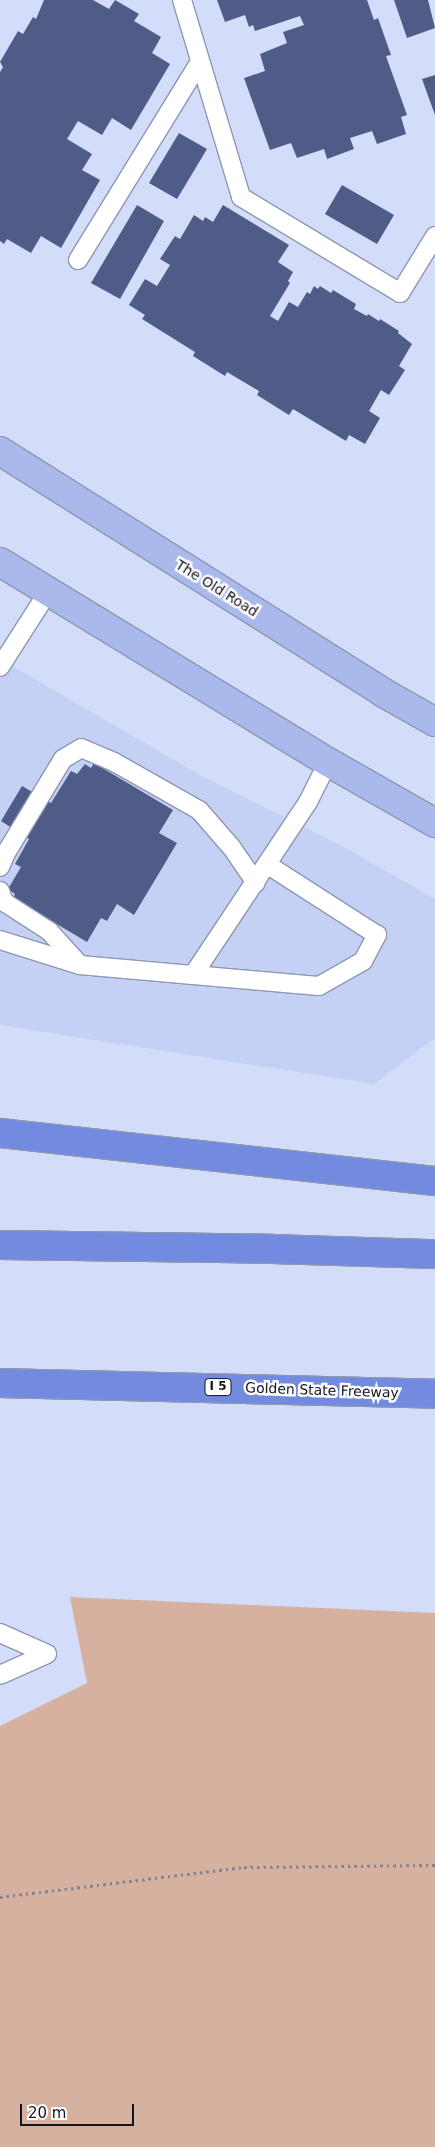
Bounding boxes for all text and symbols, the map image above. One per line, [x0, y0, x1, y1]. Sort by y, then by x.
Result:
street label: The Old Road [173, 556, 261, 620]
road number: I 5 [204, 1378, 232, 1396]
street label: Golden State Freeway [245, 1379, 399, 1401]
scale bar [22, 2094, 136, 2126]
text: 20 m [28, 2104, 66, 2122]

